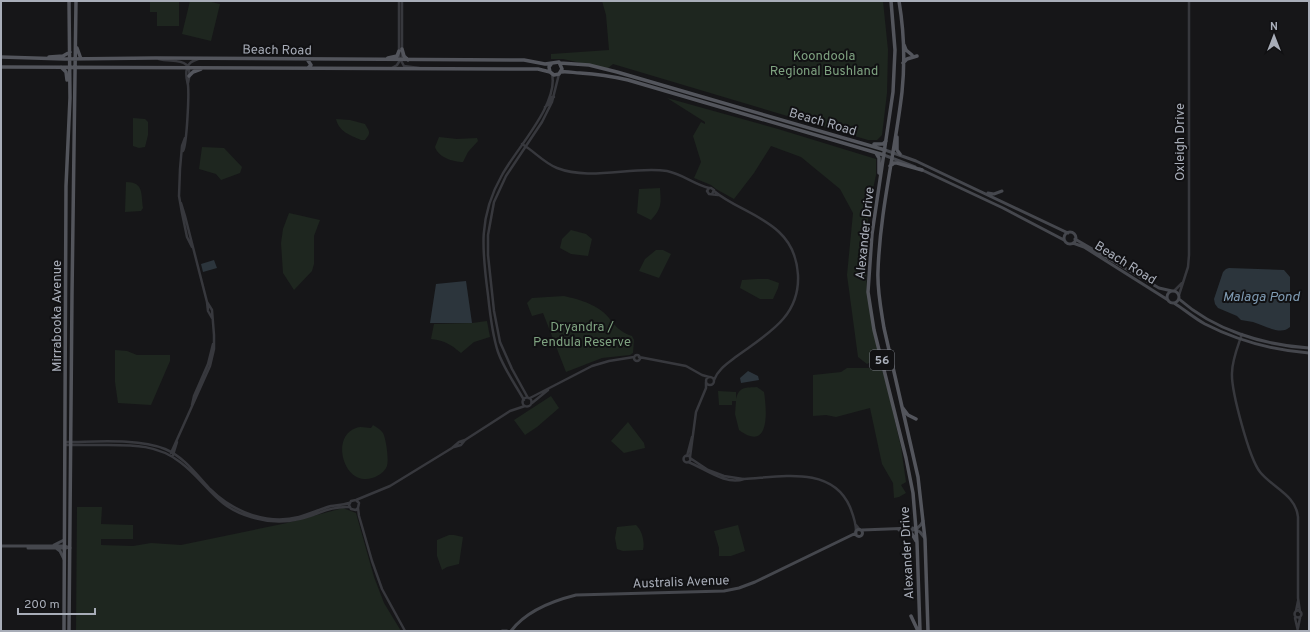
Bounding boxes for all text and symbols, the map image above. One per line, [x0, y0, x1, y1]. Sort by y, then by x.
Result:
north arrow [1254, 16, 1294, 56]
text: N [1270, 20, 1278, 34]
street label: Beach Road [242, 42, 312, 60]
park label: Koondoola Regional Bushland [770, 49, 878, 80]
street label: Oxleigh Drive [1173, 103, 1189, 181]
street label: Beach Road [787, 106, 858, 140]
street label: Alexander Drive [853, 186, 879, 280]
street label: Beach Road [1091, 238, 1159, 289]
street label: Mirrabooka Avenue [50, 260, 66, 372]
water label: Malaga Pond [1222, 289, 1301, 306]
park label: Dryandra / Pendula Reserve [533, 320, 631, 351]
road number: 56 [870, 350, 894, 370]
street label: Alexander Drive [898, 506, 918, 600]
street label: Australis Avenue [632, 573, 730, 593]
scale bar [18, 590, 95, 616]
text: 200 m [24, 597, 60, 613]

